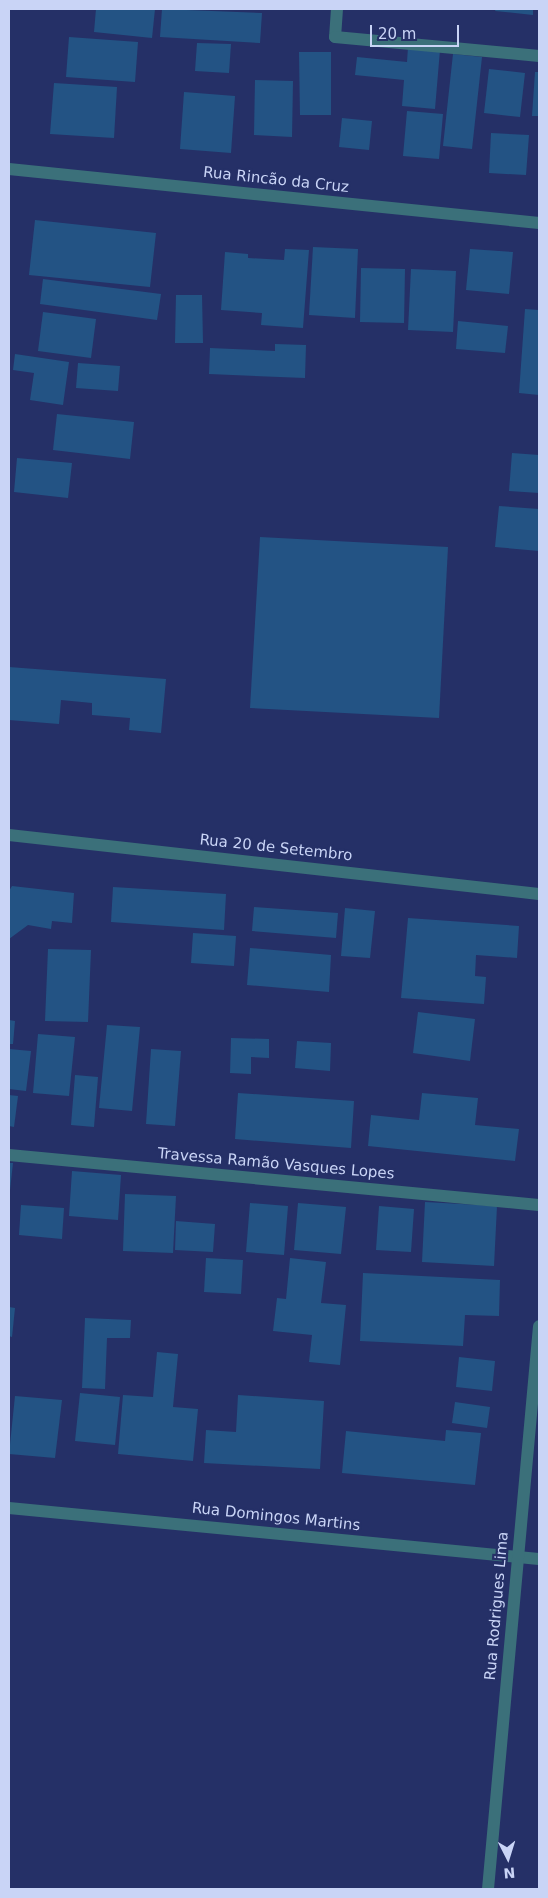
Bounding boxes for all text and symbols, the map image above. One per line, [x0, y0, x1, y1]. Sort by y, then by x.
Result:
scale bar [373, 15, 462, 47]
text: 20 m [378, 25, 416, 43]
street label: Rua Rincão da Cruz [202, 163, 350, 197]
street label: Rua 20 de Setembro [199, 831, 353, 865]
street label: Travessa Ramão Vasques Lopes [157, 1145, 395, 1183]
street label: Rua Domingos Martins [191, 1499, 361, 1535]
street label: Rua Rodrigues Lima [482, 1531, 512, 1681]
north arrow [483, 1833, 533, 1883]
text: N [503, 1864, 516, 1881]

